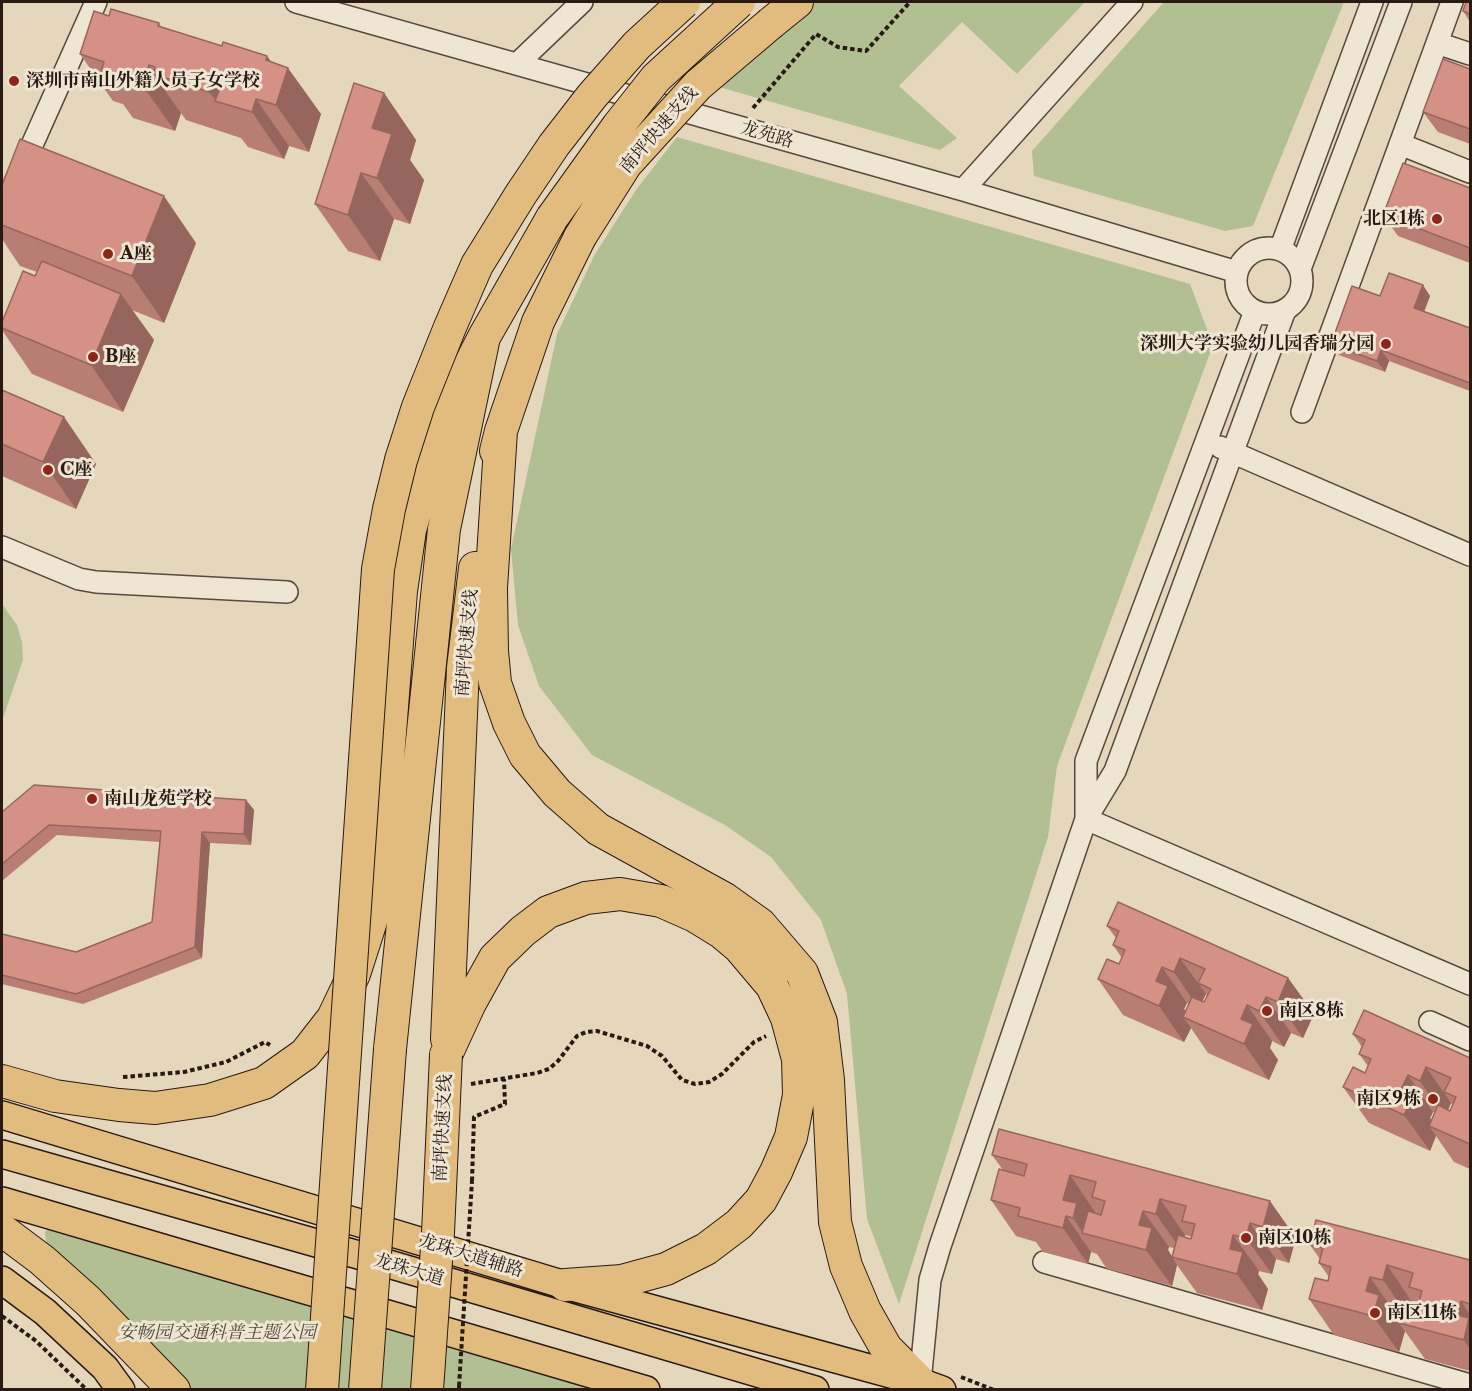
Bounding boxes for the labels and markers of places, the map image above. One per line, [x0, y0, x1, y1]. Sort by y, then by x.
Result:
place label: 深圳市南山外籍人员子女学校 [26, 70, 260, 92]
marker: 深圳市南山外籍人员子女学校 [7, 74, 21, 88]
place label: 北区1栋 [1363, 208, 1425, 230]
marker: 北区1栋 [1430, 212, 1444, 226]
place label: A座 [120, 243, 152, 265]
marker: A座 [101, 247, 115, 261]
place label: 深圳大学实验幼儿园香瑞分园 [1140, 333, 1374, 355]
marker: 深圳大学实验幼儿园香瑞分园 [1379, 337, 1393, 351]
place label: B座 [105, 346, 136, 368]
marker: B座 [86, 350, 100, 364]
place label: C座 [60, 459, 92, 481]
marker: C座 [41, 463, 55, 477]
place label: 南山龙苑学校 [104, 788, 212, 810]
marker: 南山龙苑学校 [85, 792, 99, 806]
place label: 南区8栋 [1279, 1000, 1344, 1022]
marker: 南区8栋 [1260, 1004, 1274, 1018]
place label: 南区9栋 [1356, 1088, 1421, 1110]
marker: 南区9栋 [1426, 1092, 1440, 1106]
place label: 南区10栋 [1258, 1227, 1331, 1249]
marker: 南区10栋 [1239, 1231, 1253, 1245]
place label: 南区11栋 [1387, 1302, 1457, 1324]
marker: 南区11栋 [1368, 1306, 1382, 1320]

